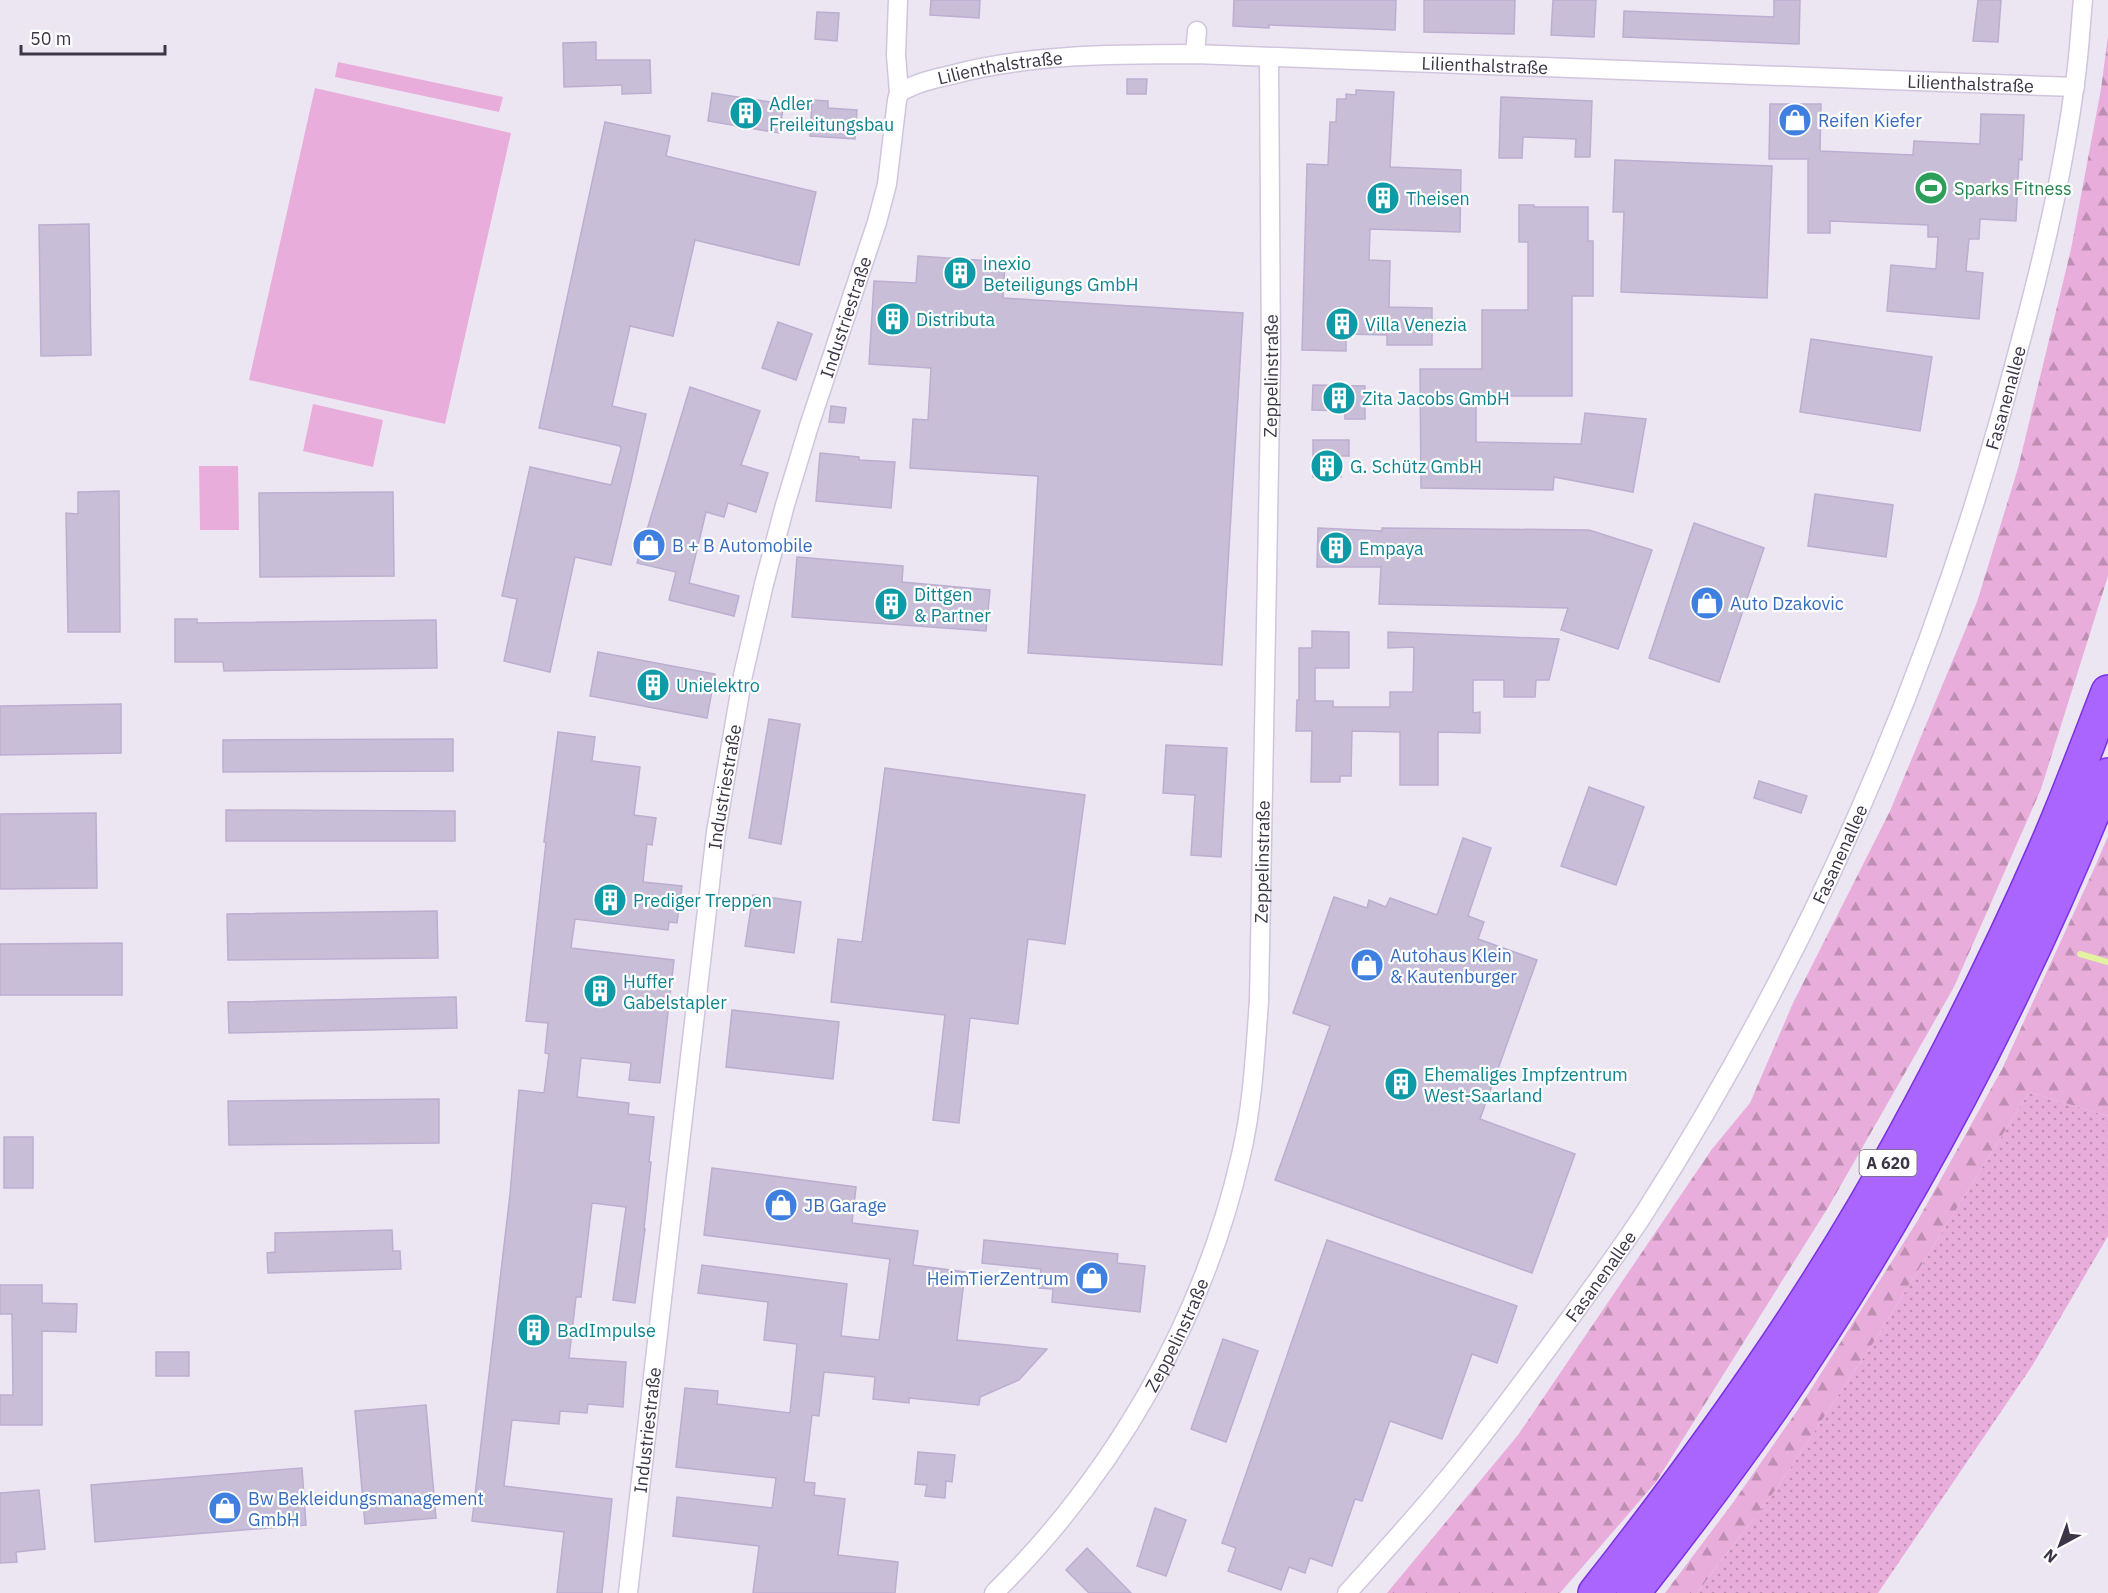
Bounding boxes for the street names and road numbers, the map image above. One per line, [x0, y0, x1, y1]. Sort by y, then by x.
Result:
street label: Lilienthalstraße [935, 46, 1064, 89]
street label: Lilienthalstraße [1421, 51, 1549, 79]
street label: Lilienthalstraße [1907, 69, 2034, 97]
street label: Industriestraße [814, 253, 876, 381]
street label: Zeppelinstraße [1258, 314, 1283, 438]
street label: Fasanenallee [1980, 343, 2031, 452]
street label: Industriestraße [703, 722, 746, 851]
street label: Zeppelinstraße [1249, 800, 1274, 924]
street label: Fasanenallee [1807, 801, 1872, 907]
road number: A 620 [1860, 1150, 1916, 1176]
street label: Fasanenallee [1560, 1226, 1641, 1326]
street label: Zeppelinstraße [1139, 1275, 1213, 1396]
street label: Industriestraße [628, 1366, 666, 1494]

